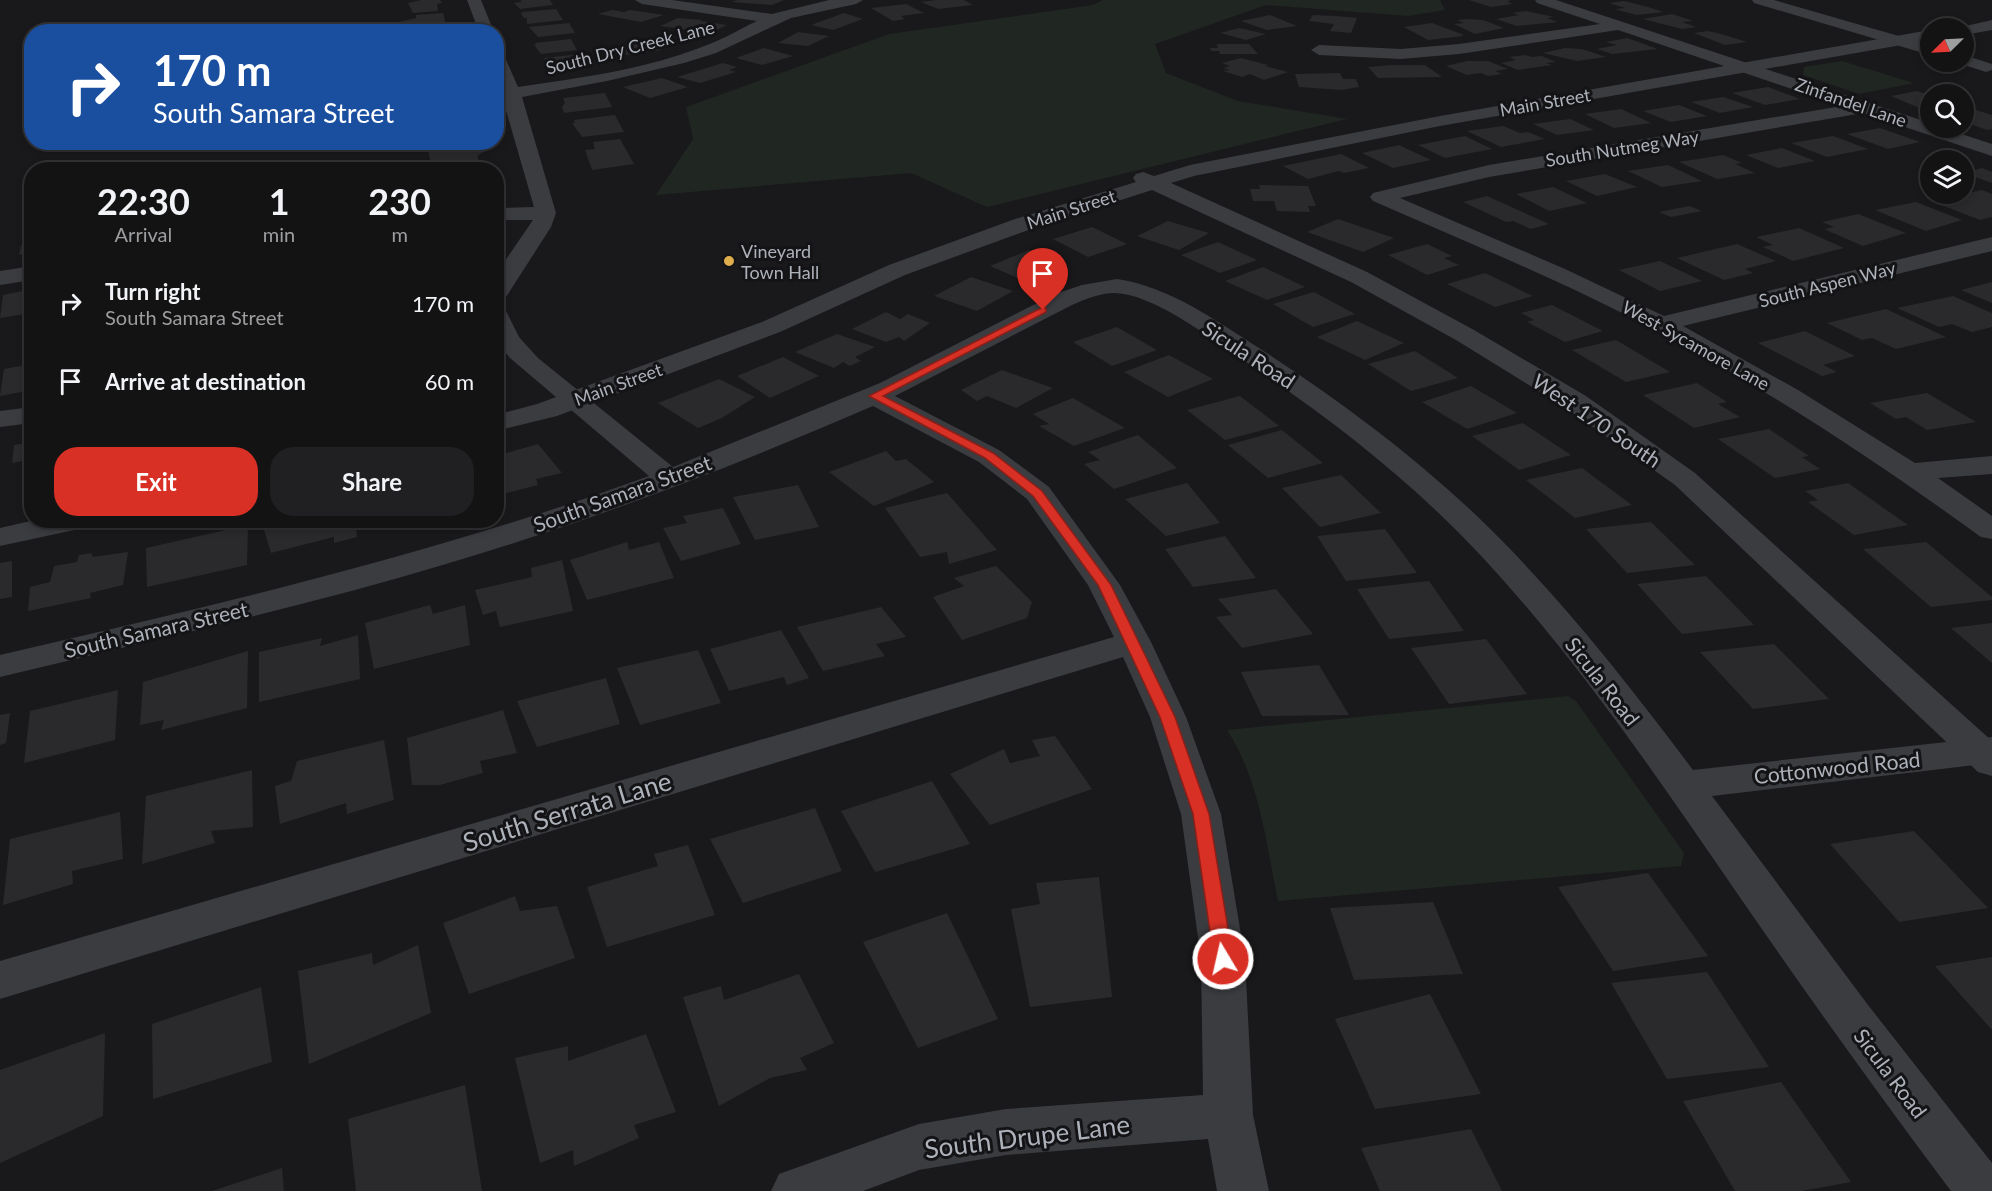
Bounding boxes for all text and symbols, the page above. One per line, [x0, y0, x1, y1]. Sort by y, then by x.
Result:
street label: South Dry Creek Lane [543, 15, 717, 79]
north arrow [1920, 18, 1974, 72]
map controls [1920, 18, 1974, 204]
text: 170 m [153, 45, 271, 95]
icon: right [54, 48, 132, 126]
street label: Zinfandel Lane [1792, 73, 1910, 131]
street label: Main Street [1498, 83, 1593, 121]
button: search [1920, 84, 1974, 138]
text: South Samara Street [153, 96, 394, 129]
street label: South Nutmeg Way [1544, 125, 1701, 171]
button: layers [1920, 150, 1974, 204]
text: 22:30 [97, 179, 190, 223]
text: 1 [269, 179, 290, 223]
text: 230 [368, 179, 431, 223]
street label: Main Street [1024, 184, 1119, 234]
text: Arrival [115, 222, 172, 246]
text: min [263, 222, 295, 246]
text: m [391, 222, 408, 246]
place label: Vineyard Town Hall [741, 240, 819, 283]
pin [1017, 248, 1068, 310]
marker: Vineyard Town Hall [722, 254, 736, 268]
street label: South Aspen Way [1756, 256, 1898, 312]
icon: arrive [1026, 257, 1059, 290]
text: Turn right [105, 278, 200, 305]
icon: right [54, 287, 87, 320]
text: 170 m [412, 290, 474, 317]
street label: West Sycamore Lane [1619, 295, 1773, 395]
text: South Samara Street [105, 305, 284, 329]
street label: Sicula Road [1198, 315, 1300, 393]
street label: Main Street [571, 358, 665, 410]
icon: arrive [54, 365, 87, 398]
text: Arrive at destination [105, 368, 306, 395]
text: 60 m [425, 368, 474, 395]
street label: West 170 South [1528, 368, 1666, 472]
button: Exit [54, 447, 258, 516]
button: Share [270, 447, 474, 516]
street label: South Samara Street [530, 449, 715, 537]
street label: South Samara Street [62, 596, 251, 662]
street label: Sicula Road [1561, 632, 1645, 730]
street label: Cottonwood Road [1753, 746, 1921, 788]
street label: South Serrata Lane [459, 764, 675, 858]
position arrow [1191, 927, 1255, 991]
street label: Sicula Road [1849, 1023, 1933, 1123]
street label: South Drupe Lane [922, 1108, 1132, 1164]

